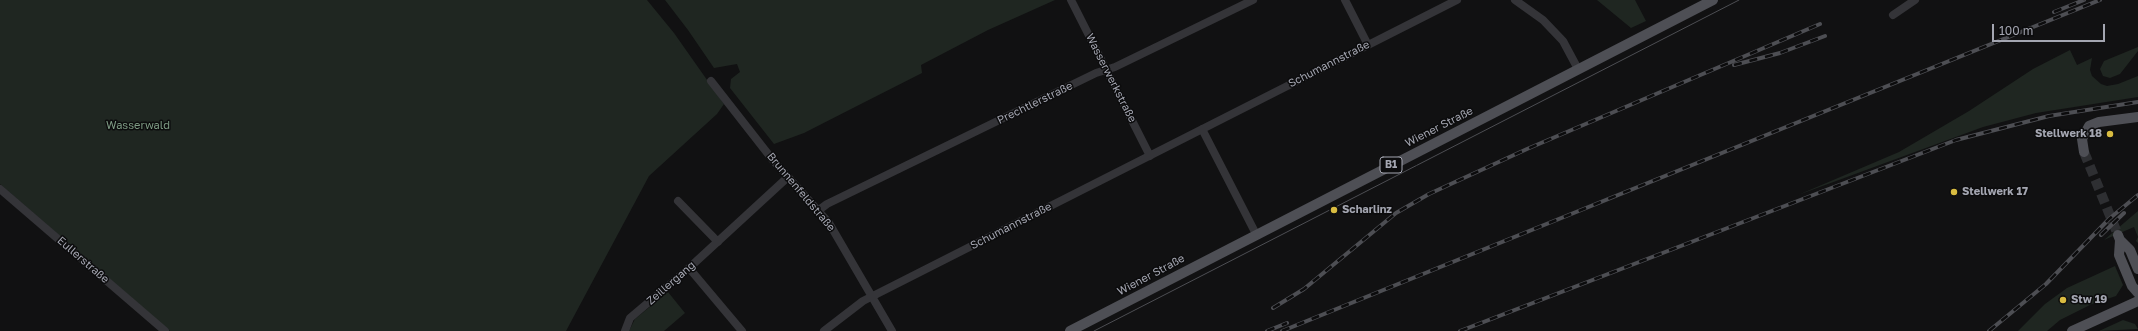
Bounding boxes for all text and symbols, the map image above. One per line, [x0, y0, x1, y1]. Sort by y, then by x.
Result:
scale bar [1994, 16, 2107, 42]
text: 100 m [1999, 23, 2033, 38]
street label: Wasserwerkstraße [1083, 31, 1139, 125]
street label: Schumannstraße [1286, 38, 1372, 90]
street label: Prechtlerstraße [995, 79, 1075, 127]
street label: Wiener Straße [1403, 104, 1475, 150]
park label: Wasserwald [106, 119, 170, 133]
place label: Stellwerk 18 [2035, 127, 2102, 141]
marker: Stellwerk 18 [2105, 129, 2115, 139]
street label: Brunnenfeldstraße [764, 150, 838, 234]
road number: B1 [1380, 157, 1402, 173]
place label: Stellwerk 17 [1962, 185, 2028, 199]
marker: Stellwerk 17 [1949, 187, 1959, 197]
street label: Schumannstraße [968, 200, 1054, 252]
place label: Scharlinz [1342, 203, 1392, 217]
marker: Scharlinz [1329, 205, 1339, 215]
street label: Eullerstraße [54, 234, 112, 286]
street label: Wiener Straße [1115, 252, 1187, 298]
street label: Zeillergang [644, 258, 698, 308]
place label: Stw 19 [2071, 293, 2107, 307]
marker: Stw 19 [2058, 295, 2068, 305]

